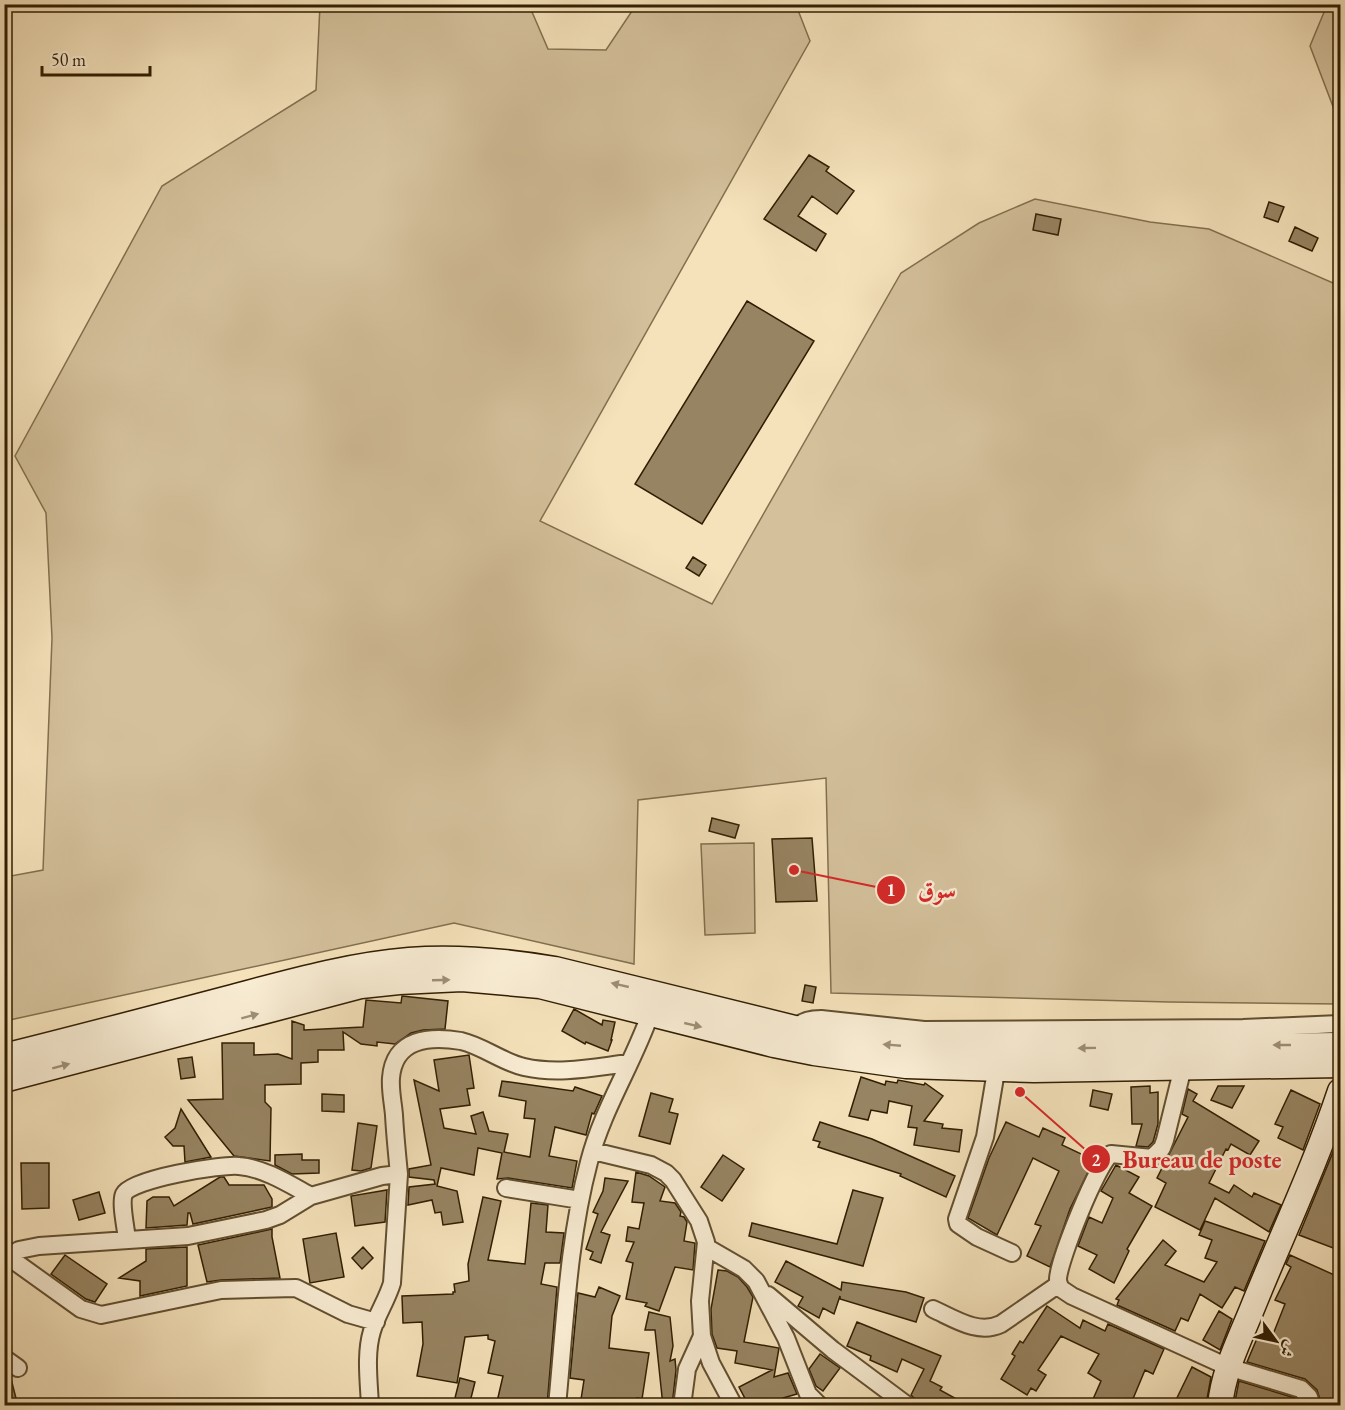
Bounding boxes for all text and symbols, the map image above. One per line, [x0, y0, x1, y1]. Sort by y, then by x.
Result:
scale bar [42, 39, 150, 77]
text: 50 m [51, 48, 86, 71]
callout: سوق [876, 869, 968, 911]
text: سوق [918, 874, 956, 905]
text: 1 [886, 878, 896, 901]
one-way arrow [431, 975, 450, 984]
one-way arrow [611, 980, 629, 990]
one-way arrow [241, 1011, 259, 1020]
one-way arrow [684, 1021, 703, 1031]
one-way arrow [883, 1040, 902, 1050]
one-way arrow [1273, 1040, 1292, 1050]
one-way arrow [1078, 1043, 1097, 1052]
one-way arrow [53, 1061, 71, 1070]
callout: Bureau de poste [1081, 1138, 1293, 1180]
text: Bureau de poste [1123, 1144, 1281, 1175]
text: 2 [1091, 1148, 1101, 1171]
north arrow [1246, 1311, 1306, 1371]
text: ش [1275, 1337, 1301, 1361]

